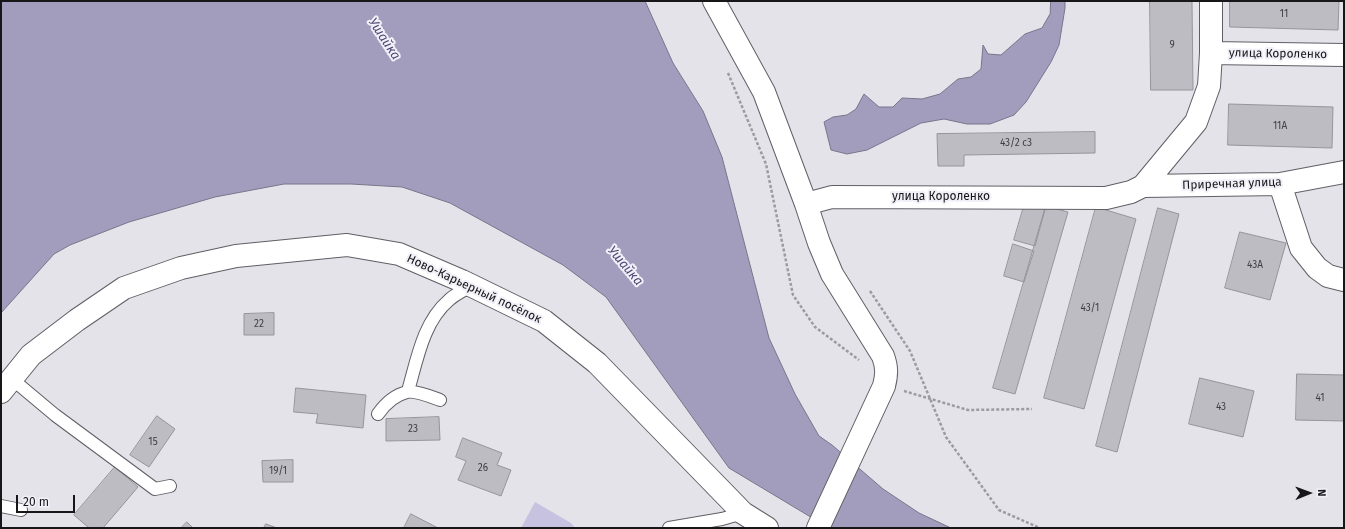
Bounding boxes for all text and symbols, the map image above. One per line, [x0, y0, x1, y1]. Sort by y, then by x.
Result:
house number: 11 [1280, 8, 1288, 20]
water label: Ушайка [365, 15, 403, 63]
house number: 9 [1169, 39, 1175, 51]
street label: улица Короленко [1229, 46, 1327, 62]
house number: 11А [1273, 120, 1287, 132]
house number: 43/2 с3 [1000, 137, 1032, 149]
street label: Приречная улица [1182, 175, 1282, 193]
street label: улица Короленко [892, 190, 990, 204]
water label: Ушайка [604, 243, 646, 289]
street label: Ново-Карьерный посёлок [404, 251, 544, 327]
house number: 43А [1247, 259, 1263, 271]
house number: 43/1 [1081, 302, 1099, 314]
house number: 22 [254, 318, 264, 330]
house number: 41 [1315, 392, 1325, 404]
house number: 43 [1216, 401, 1226, 413]
house number: 23 [408, 423, 418, 435]
house number: 15 [148, 436, 158, 448]
house number: 26 [478, 462, 488, 474]
house number: 19/1 [269, 465, 287, 477]
north arrow [1289, 473, 1329, 513]
scale bar [18, 487, 77, 513]
text: N [1315, 489, 1328, 497]
text: 20 m [23, 495, 49, 509]

